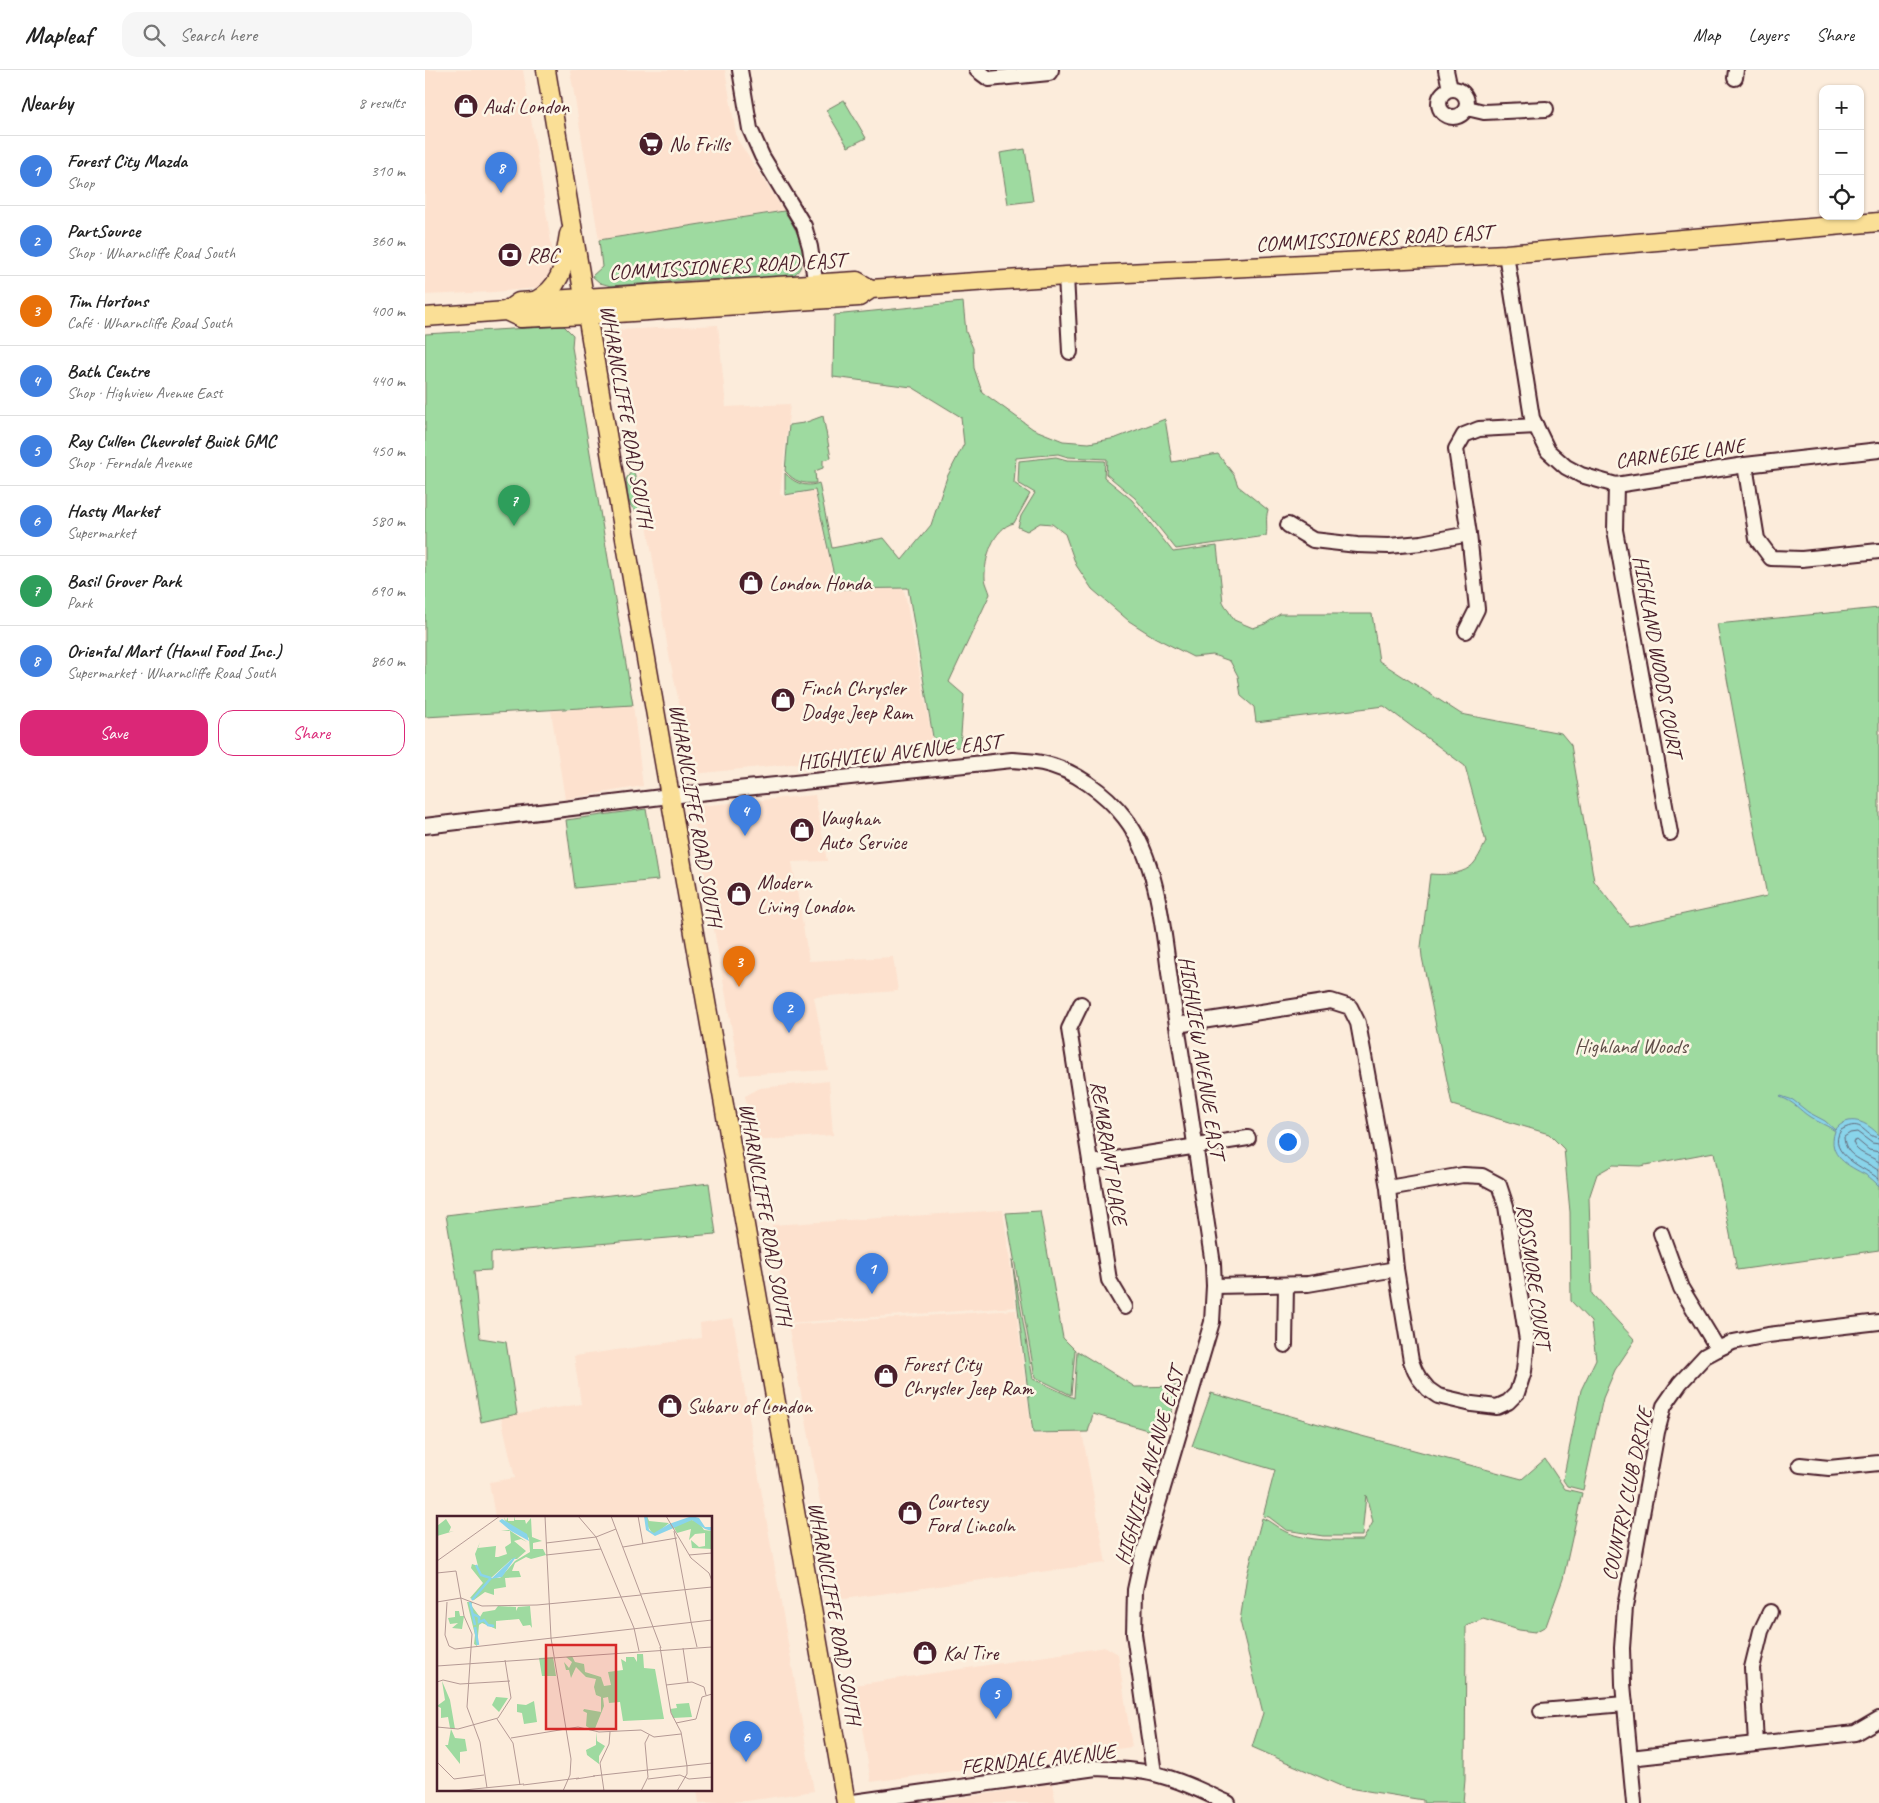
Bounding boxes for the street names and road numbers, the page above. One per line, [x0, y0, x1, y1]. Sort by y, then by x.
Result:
street label: COMMISSIONERS ROAD EAST [1255, 219, 1498, 257]
street label: COMMISSIONERS ROAD EAST [608, 247, 851, 285]
street label: WHARNCLIFFE ROAD SOUTH [595, 303, 660, 532]
street label: CARNEGIE LANE [1614, 432, 1749, 474]
street label: HIGHLAND WOODS COURT [1628, 554, 1689, 764]
street label: WHARNCLIFFE ROAD SOUTH [664, 702, 729, 931]
street label: HIGHVIEW AVENUE EAST [796, 728, 1007, 776]
street label: HIGHVIEW AVENUE EAST [1173, 954, 1232, 1165]
street label: REMBRANT PLACE [1085, 1079, 1134, 1230]
street label: WHARNCLIFFE ROAD SOUTH [734, 1101, 799, 1330]
street label: ROSSMORE COURT [1511, 1203, 1558, 1355]
street label: HIGHVIEW AVENUE EAST [1108, 1359, 1191, 1568]
street label: COUNTRY CLUB DRIVE [1596, 1403, 1659, 1583]
street label: WHARNCLIFFE ROAD SOUTH [803, 1500, 868, 1729]
street label: FERNDALE AVENUE [960, 1738, 1119, 1780]

